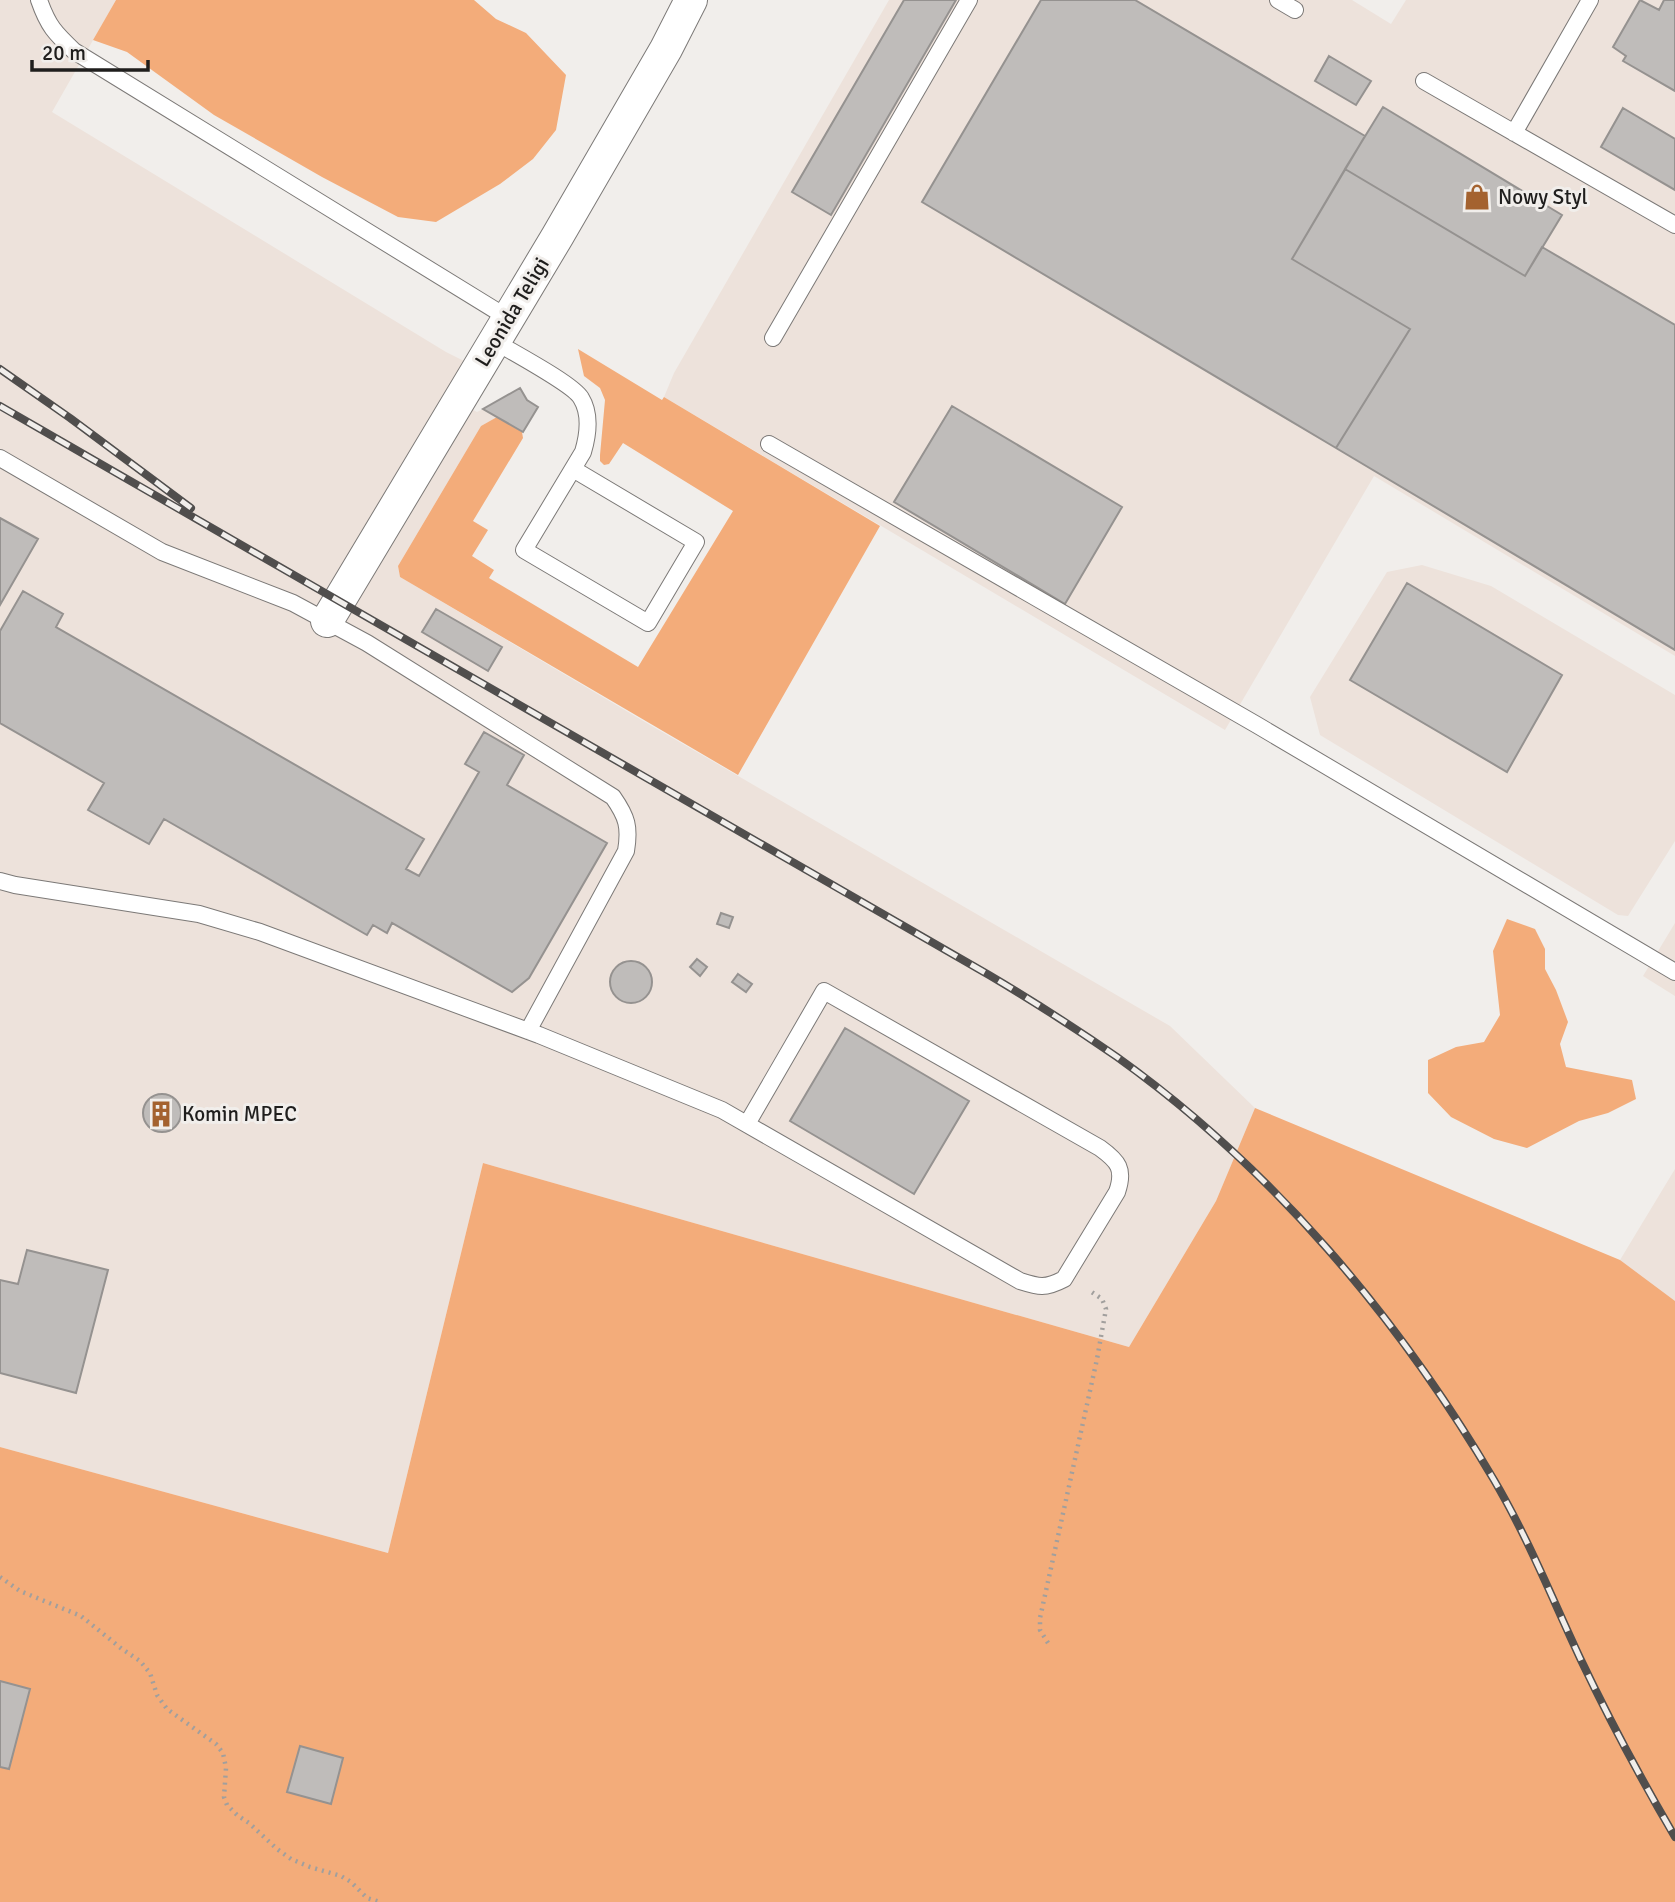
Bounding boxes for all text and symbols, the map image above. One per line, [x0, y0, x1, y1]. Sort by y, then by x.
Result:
scale bar [32, 28, 147, 72]
text: 20 m [42, 40, 86, 66]
shop icon: Nowy Styl [1462, 182, 1492, 212]
place label: Nowy Styl [1498, 184, 1588, 210]
street label: Leonida Teligi [469, 253, 555, 371]
building icon: Komin MPEC [146, 1099, 176, 1129]
place label: Komin MPEC [182, 1101, 297, 1127]

